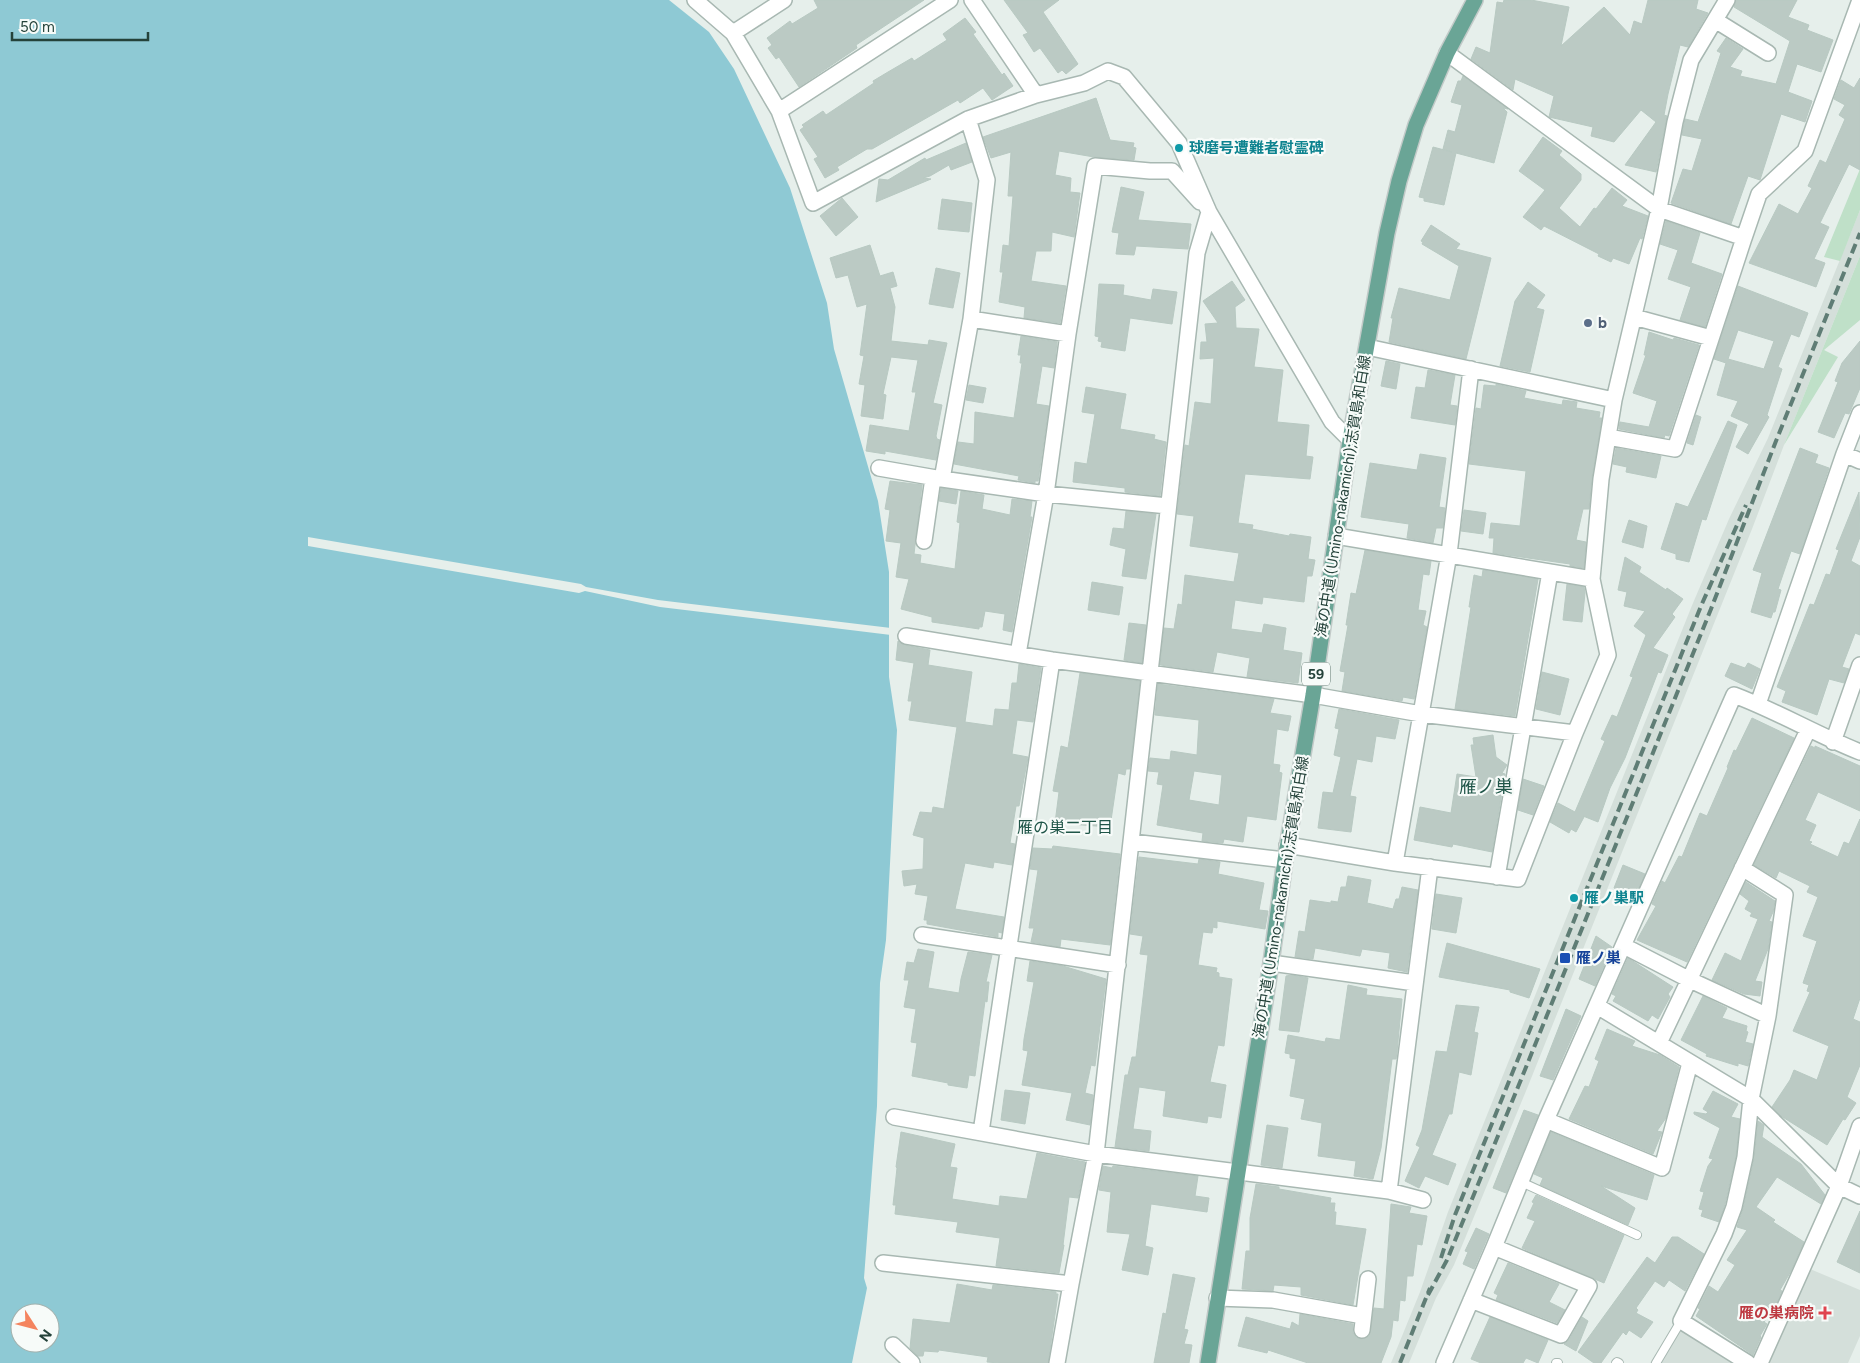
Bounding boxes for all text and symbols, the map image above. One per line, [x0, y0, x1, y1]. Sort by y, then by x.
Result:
scale bar [12, 10, 149, 42]
text: 50 m [20, 18, 55, 36]
place label: 球磨号遭難者慰霊碑 [1189, 139, 1324, 157]
marker: 球磨号遭難者慰霊碑 [1173, 142, 1185, 154]
place label: b [1598, 314, 1607, 332]
marker: b [1582, 317, 1594, 329]
street label: 海の中道 (Umino-nakamichi);志賀島和白線 [1312, 354, 1374, 638]
road number: 59 [1302, 662, 1330, 686]
street label: 海の中道 (Umino-nakamichi);志賀島和白線 [1250, 755, 1312, 1039]
district label: 雁ノ巣 [1459, 776, 1513, 798]
district label: 雁の巣二丁目 [1017, 818, 1113, 837]
place label: 雁ノ巣駅 [1584, 889, 1644, 907]
marker: 雁ノ巣駅 [1568, 892, 1580, 904]
place label: 雁ノ巣 [1576, 949, 1621, 967]
marker: 雁ノ巣 [1558, 951, 1572, 965]
north arrow [10, 1303, 60, 1353]
place label: 雁の巣病院 [1739, 1304, 1814, 1322]
marker: 雁の巣病院 [1818, 1306, 1832, 1320]
text: N [35, 1326, 55, 1345]

